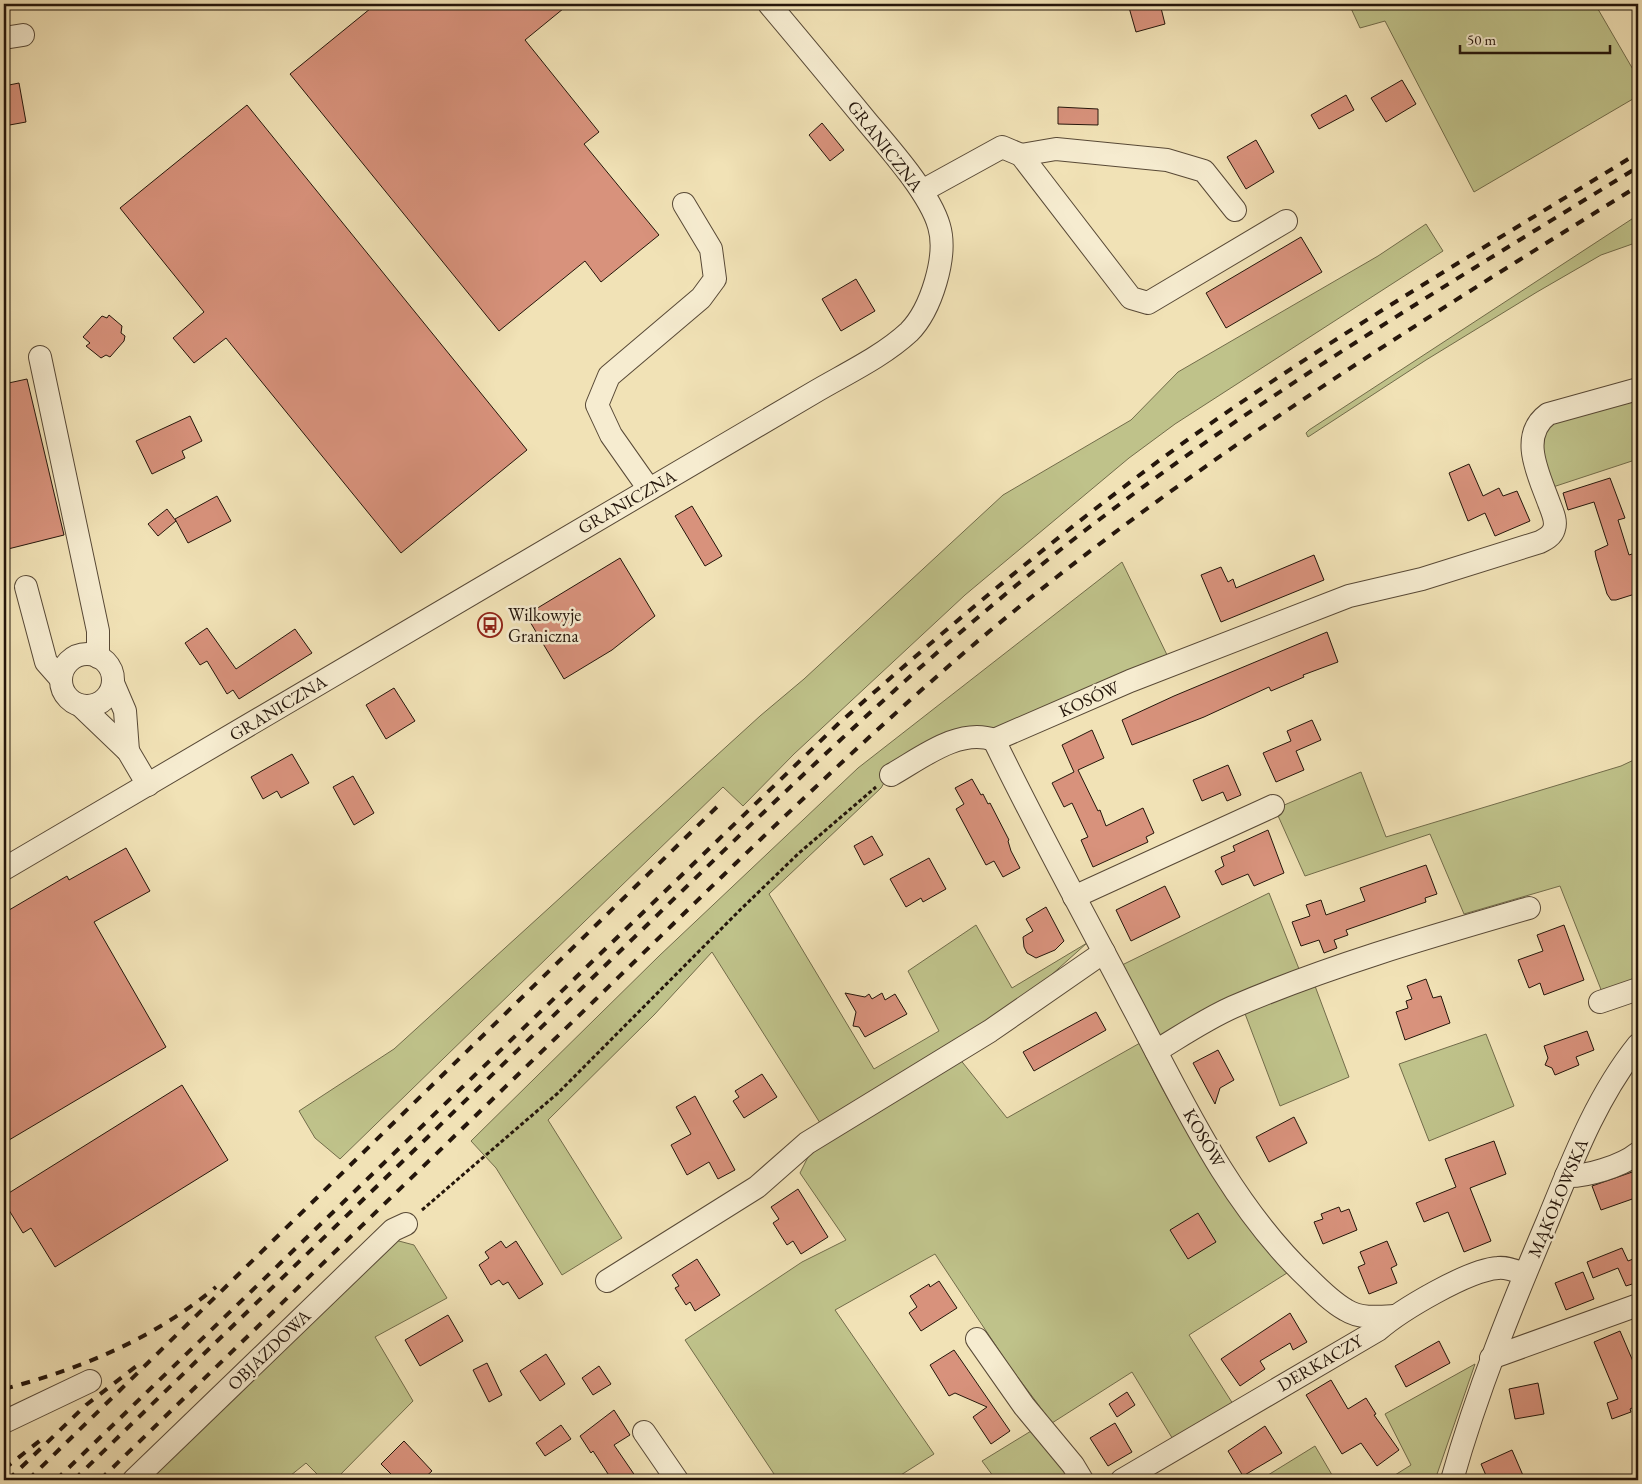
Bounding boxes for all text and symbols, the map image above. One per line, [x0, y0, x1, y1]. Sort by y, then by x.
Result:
scale bar [1460, 22, 1610, 54]
text: 50 m [1467, 30, 1496, 49]
street label: GRANICZNA [843, 95, 929, 196]
street label: GRANICZNA [573, 464, 681, 539]
place label: Wilkowyje Graniczna [508, 603, 581, 647]
bus stop icon: Wilkowyje Graniczna [477, 612, 503, 638]
street label: GRANICZNA [225, 669, 331, 746]
street label: KOSÓW [1055, 675, 1123, 722]
street label: KOSÓW [1178, 1104, 1231, 1172]
street label: MĄKOŁOWSKA [1522, 1134, 1593, 1261]
street label: OBJAZDOWA [222, 1304, 316, 1395]
street label: DERKACZY [1273, 1328, 1368, 1396]

